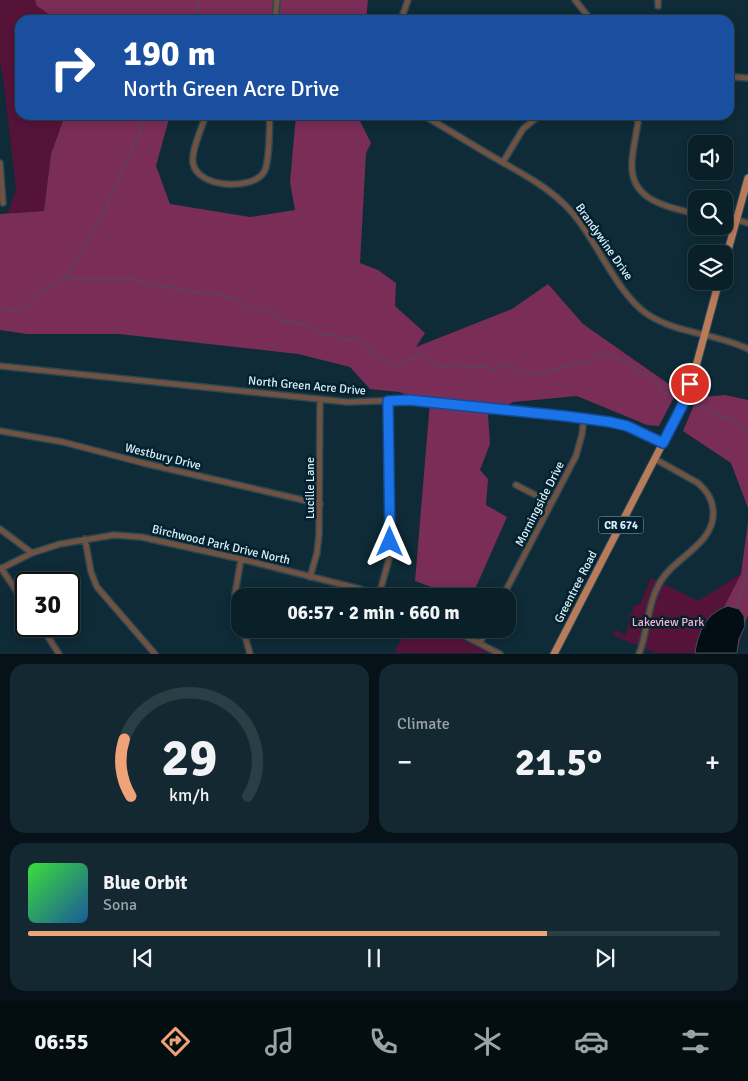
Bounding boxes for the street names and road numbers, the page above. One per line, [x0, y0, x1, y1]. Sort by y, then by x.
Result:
street label: Brandywine Drive [572, 201, 636, 283]
street label: North Green Acre Drive [248, 373, 366, 399]
street label: Westbury Drive [123, 440, 203, 474]
street label: Lucille Lane [303, 457, 318, 519]
street label: Morningside Drive [512, 459, 568, 549]
road number: CR 674 [598, 516, 644, 534]
street label: Birchwood Park Drive North [150, 522, 292, 568]
street label: Greentree Road [551, 548, 601, 626]

